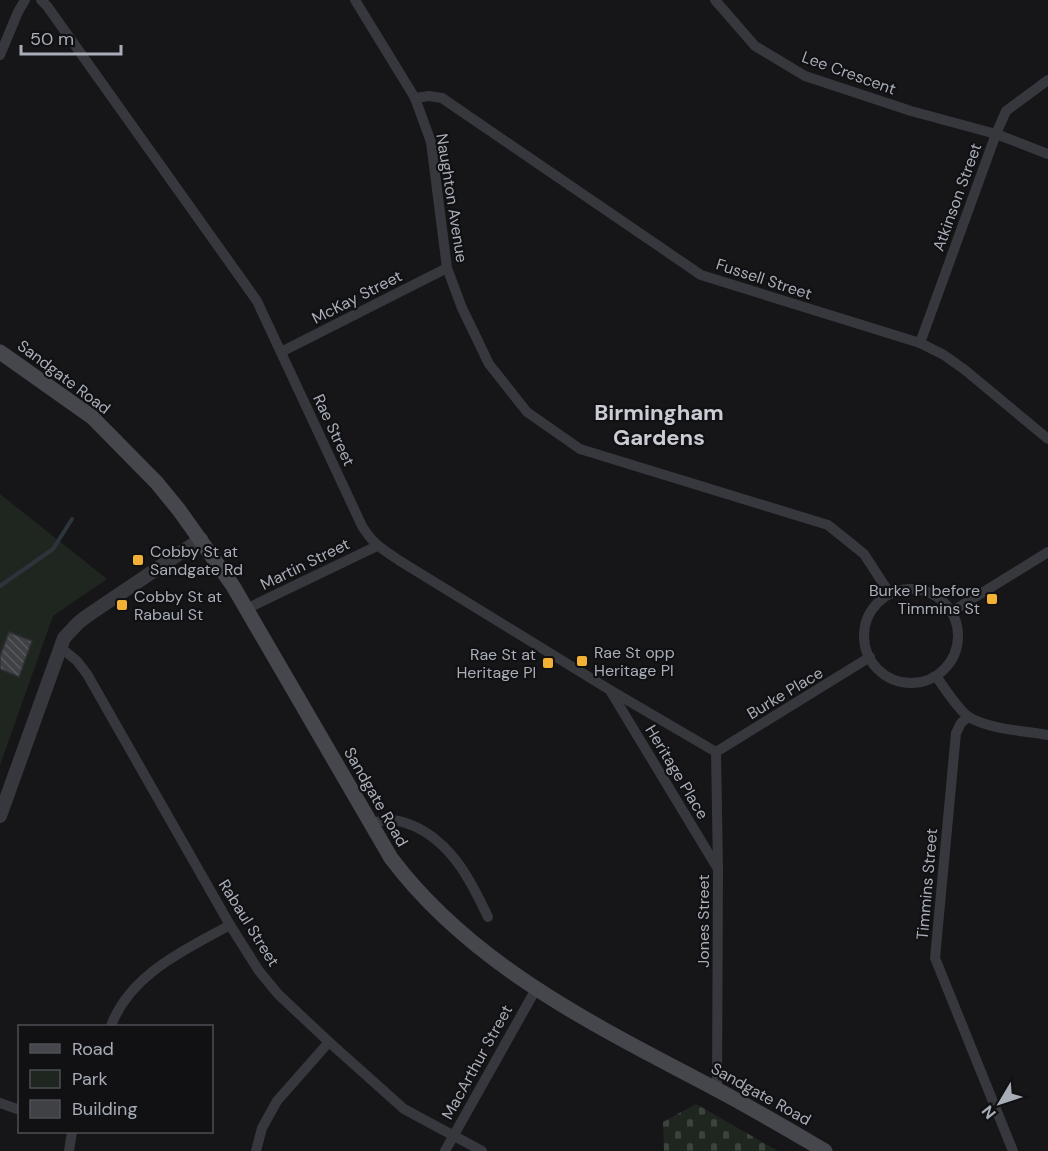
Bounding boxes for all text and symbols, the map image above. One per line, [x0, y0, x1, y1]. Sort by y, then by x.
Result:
scale bar [21, 18, 122, 56]
text: 50 m [30, 27, 74, 51]
street label: Lee Crescent [799, 46, 899, 100]
street label: Naughton Avenue [431, 132, 473, 264]
street label: Atkinson Street [928, 140, 986, 254]
street label: Fussell Street [713, 254, 815, 304]
street label: McKay Street [308, 265, 406, 329]
street label: Sandgate Road [13, 335, 115, 419]
street label: Rae Street [308, 391, 360, 469]
district label: Birmingham Gardens [594, 398, 724, 452]
street label: Martin Street [257, 533, 353, 595]
place label: Cobby St at Sandgate Rd [150, 541, 243, 580]
marker: Cobby St at Sandgate Rd [131, 553, 145, 567]
place label: Burke Pl before Timmins St [869, 580, 980, 619]
place label: Cobby St at Rabaul St [134, 586, 222, 625]
marker: Burke Pl before Timmins St [985, 592, 999, 606]
marker: Cobby St at Rabaul St [115, 598, 129, 612]
place label: Rae St opp Heritage Pl [594, 642, 675, 681]
place label: Rae St at Heritage Pl [456, 644, 536, 683]
marker: Rae St opp Heritage Pl [575, 654, 589, 668]
marker: Rae St at Heritage Pl [541, 656, 555, 670]
street label: Burke Place [743, 662, 827, 724]
street label: Heritage Place [641, 721, 713, 823]
street label: Sandgate Road [339, 744, 413, 850]
street label: Timmins Street [912, 827, 942, 941]
street label: Jones Street [693, 874, 714, 968]
street label: Rabaul Street [214, 875, 284, 971]
street label: MacArthur Street [437, 1001, 517, 1123]
legend [18, 1025, 213, 1133]
text: Road [72, 1037, 114, 1061]
street label: Sandgate Road [707, 1058, 815, 1130]
text: Park [72, 1067, 108, 1091]
north arrow [970, 1073, 1030, 1133]
text: Building [72, 1097, 137, 1121]
text: N [977, 1101, 1001, 1123]

